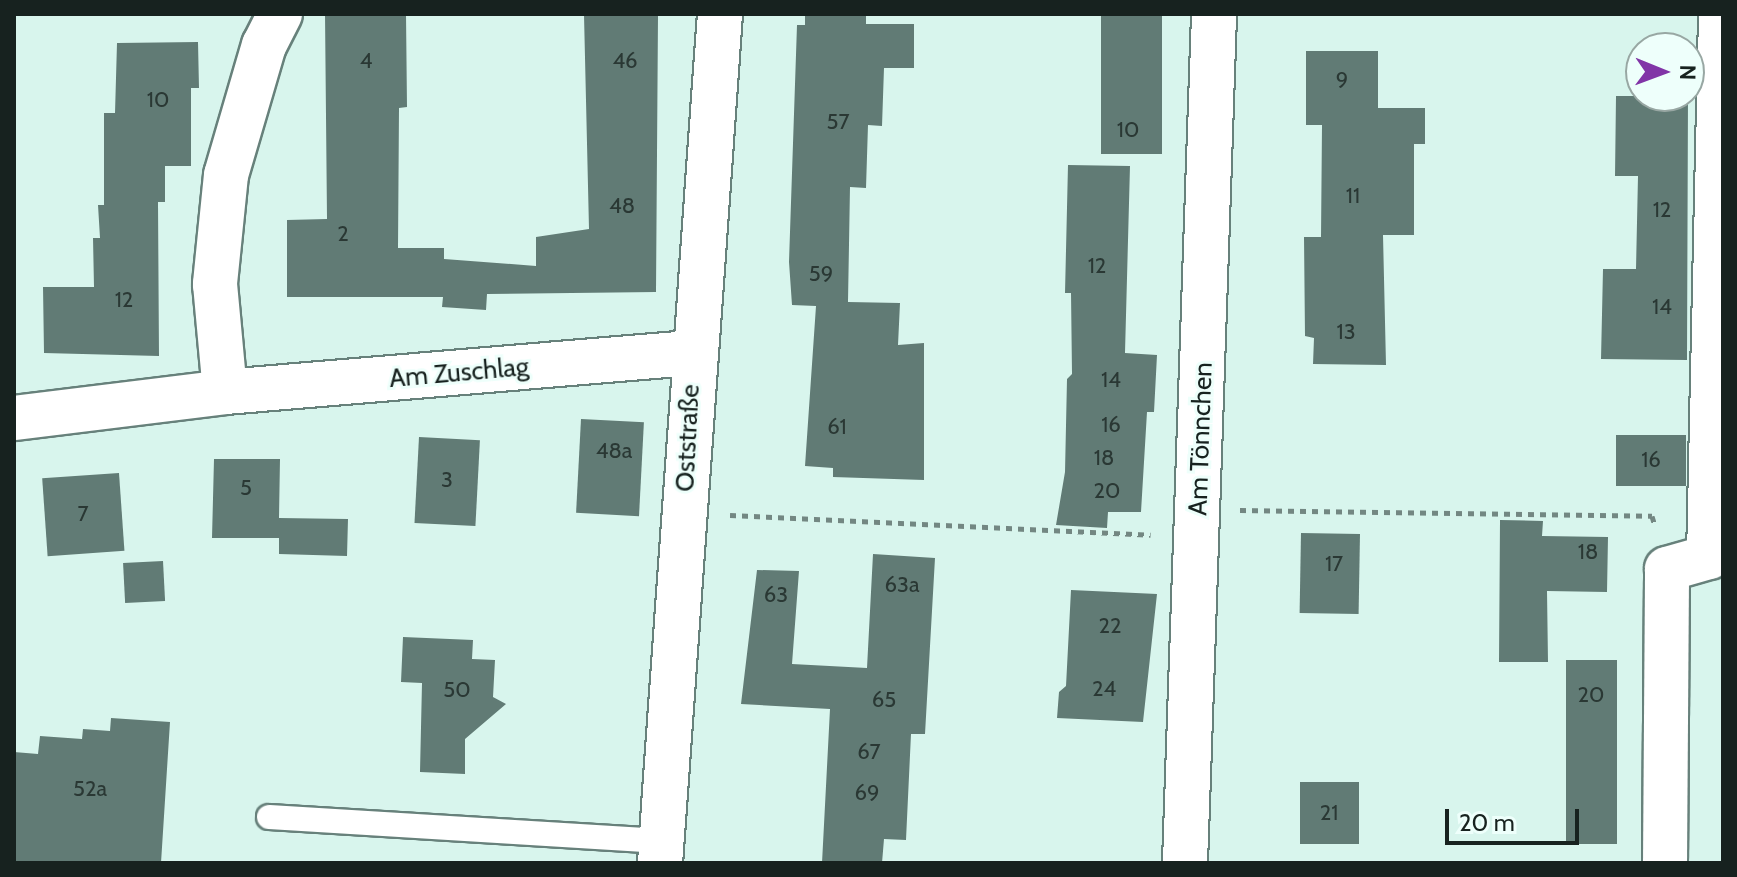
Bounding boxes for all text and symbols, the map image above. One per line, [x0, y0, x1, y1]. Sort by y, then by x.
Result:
north arrow [1625, 32, 1705, 112]
house number: 4 [360, 48, 372, 74]
house number: 46 [612, 48, 638, 74]
text: N [1674, 64, 1701, 80]
house number: 9 [1336, 67, 1348, 93]
house number: 10 [147, 87, 169, 113]
house number: 57 [827, 109, 849, 135]
house number: 10 [1117, 117, 1139, 143]
house number: 11 [1346, 183, 1360, 209]
house number: 48 [609, 193, 635, 219]
house number: 12 [1653, 197, 1671, 223]
house number: 2 [337, 221, 349, 247]
house number: 12 [1088, 253, 1106, 279]
house number: 59 [809, 261, 833, 287]
house number: 12 [115, 287, 133, 313]
house number: 14 [1652, 294, 1672, 320]
house number: 13 [1336, 319, 1356, 345]
street label: Am Zuschlag [388, 351, 530, 395]
street label: Am Tönnchen [1183, 362, 1219, 516]
house number: 14 [1101, 367, 1121, 393]
street label: Oststraße [670, 383, 706, 493]
house number: 16 [1101, 412, 1121, 438]
house number: 61 [827, 414, 847, 440]
house number: 48a [596, 438, 632, 464]
house number: 18 [1094, 445, 1114, 471]
house number: 16 [1641, 447, 1661, 473]
house number: 3 [441, 467, 453, 493]
house number: 5 [240, 475, 252, 501]
house number: 20 [1094, 478, 1120, 504]
house number: 7 [77, 501, 89, 527]
house number: 18 [1578, 539, 1598, 565]
house number: 17 [1325, 551, 1343, 577]
house number: 63a [885, 572, 919, 598]
house number: 63 [764, 582, 788, 608]
house number: 22 [1098, 613, 1122, 639]
house number: 24 [1092, 676, 1116, 702]
house number: 50 [443, 677, 471, 703]
house number: 20 [1578, 682, 1604, 708]
house number: 65 [872, 687, 896, 713]
house number: 67 [857, 739, 881, 765]
house number: 52a [73, 776, 107, 802]
house number: 69 [855, 780, 879, 806]
scale bar [1449, 793, 1583, 843]
house number: 21 [1320, 800, 1338, 826]
text: 20 m [1459, 808, 1515, 837]

